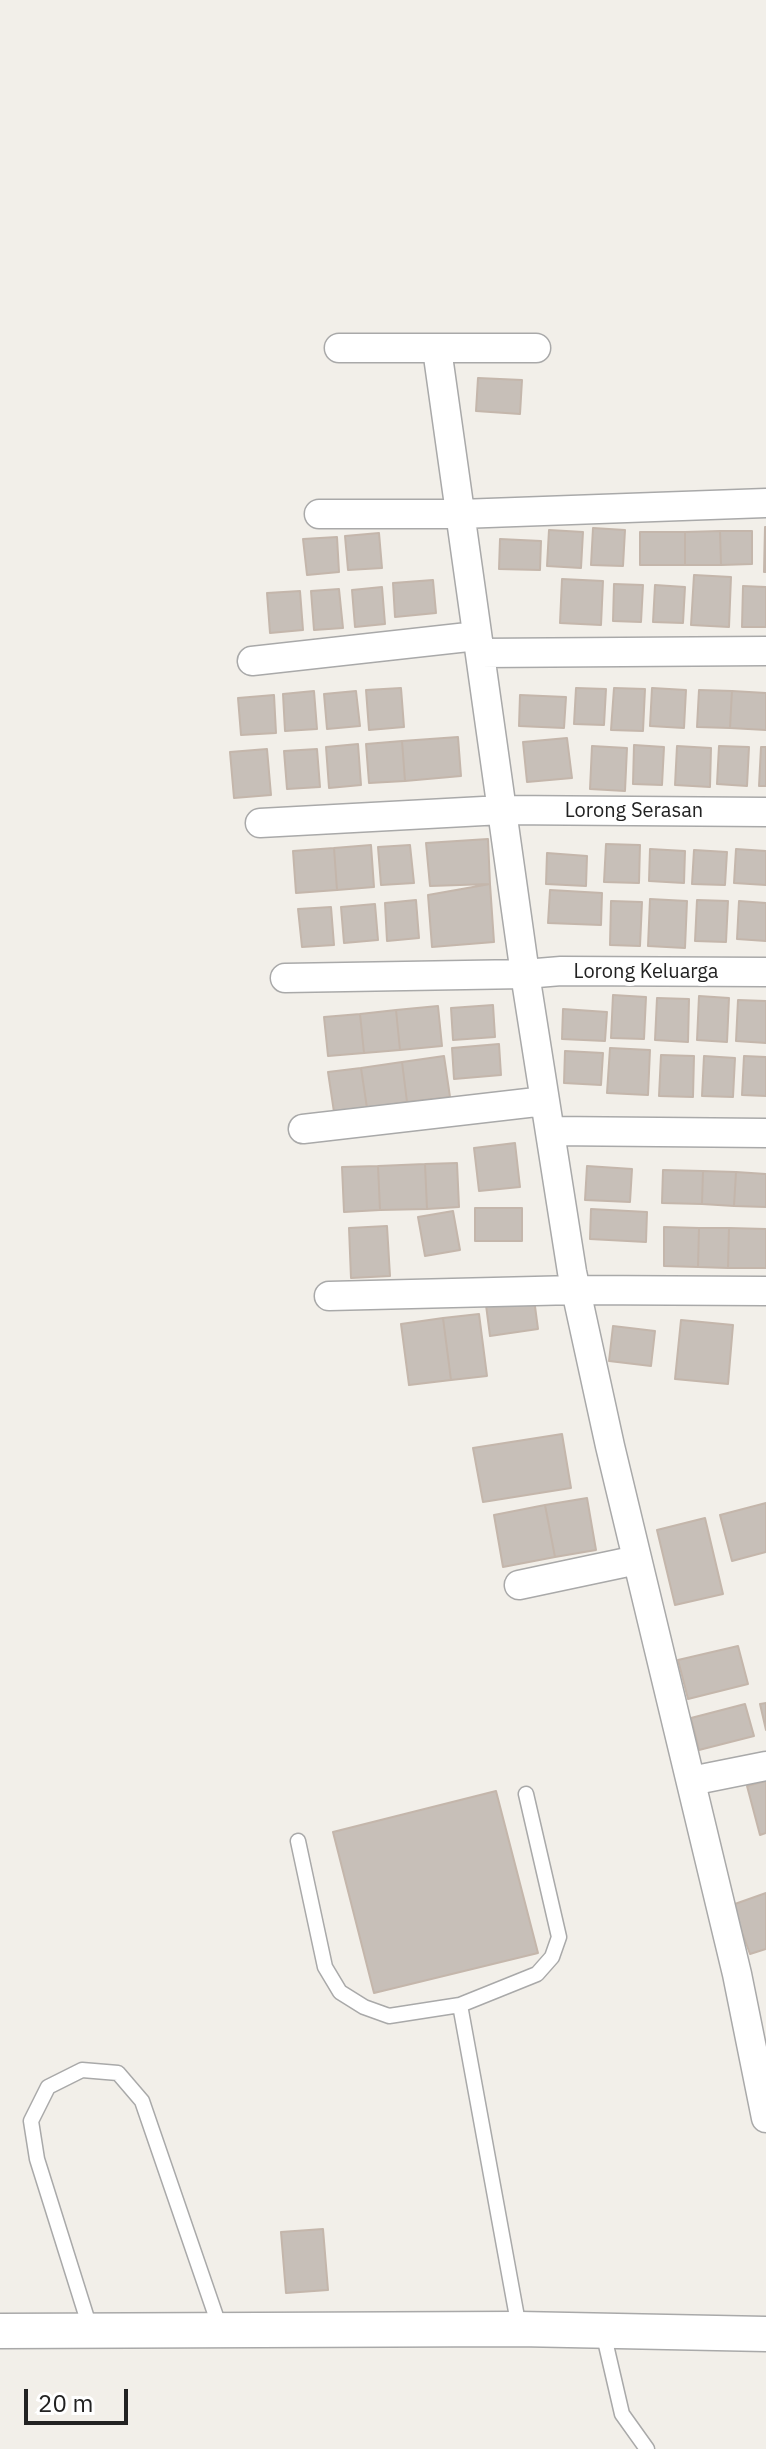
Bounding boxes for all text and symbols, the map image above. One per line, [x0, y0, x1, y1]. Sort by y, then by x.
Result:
street label: Lorong Serasan [565, 799, 703, 823]
street label: Lorong Keluarga [574, 960, 718, 984]
scale bar [28, 2373, 132, 2423]
text: 20 m [38, 2387, 93, 2419]

